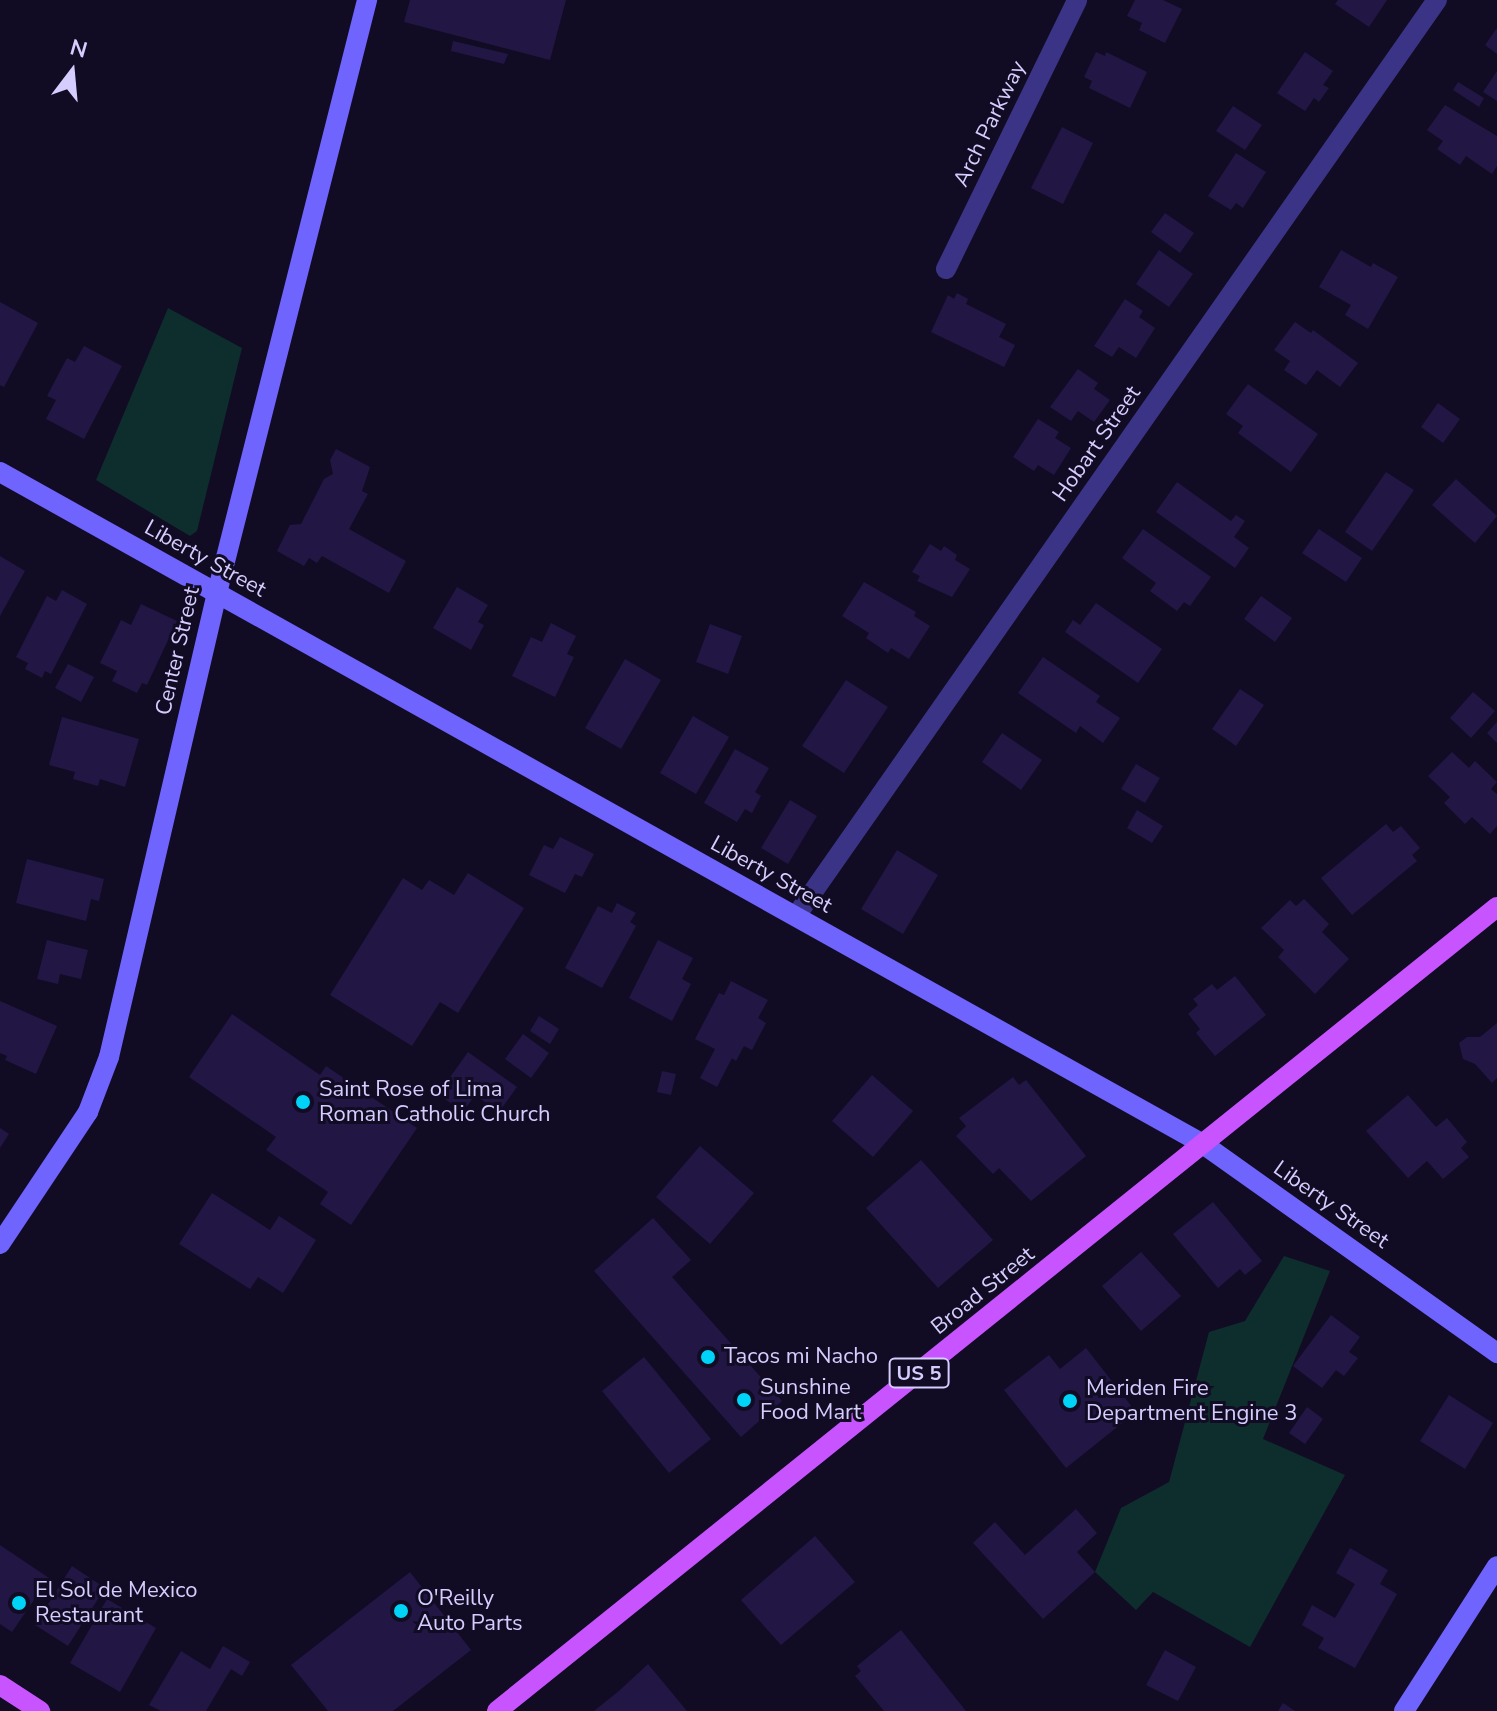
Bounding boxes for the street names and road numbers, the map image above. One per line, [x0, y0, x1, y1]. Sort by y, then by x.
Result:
street label: Arch Parkway [948, 57, 1032, 191]
street label: Hobart Street [1047, 381, 1147, 507]
street label: Liberty Street [140, 515, 270, 603]
street label: Center Street [150, 584, 206, 718]
street label: Liberty Street [706, 831, 836, 919]
street label: Liberty Street [1268, 1156, 1394, 1254]
street label: Broad Street [926, 1241, 1040, 1341]
road number: US 5 [887, 1357, 951, 1389]

